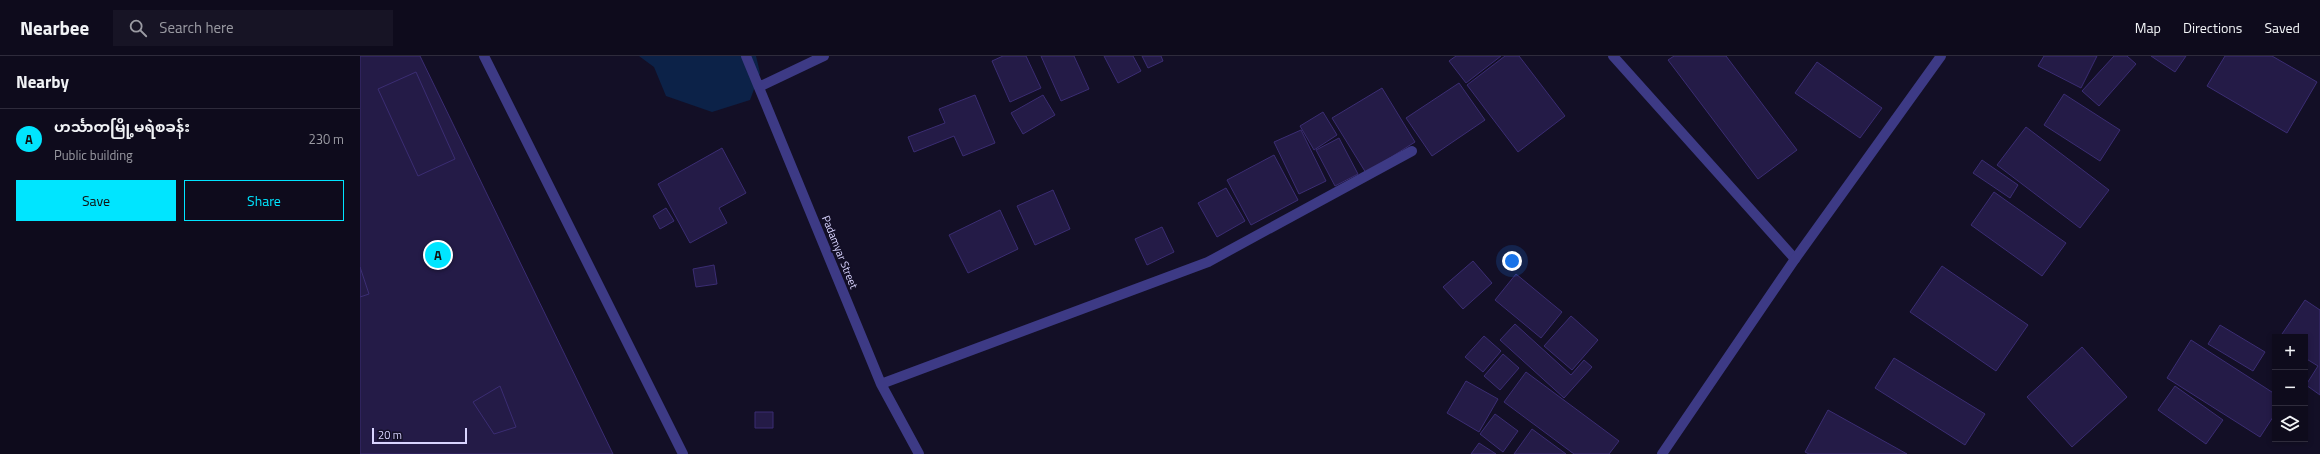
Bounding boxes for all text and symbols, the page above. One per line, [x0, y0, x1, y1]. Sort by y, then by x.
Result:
search box [113, 10, 393, 46]
text: Nearbee [20, 13, 89, 42]
text: Search here [159, 16, 234, 39]
icon: search [127, 17, 149, 39]
text: Map [2135, 17, 2161, 38]
text: Directions [2183, 17, 2242, 38]
text: Saved [2264, 17, 2300, 38]
text: Nearby [16, 69, 69, 95]
text: ဟင်္သာတမြို့မရဲစခန်း [54, 115, 190, 138]
text: A [25, 129, 33, 149]
text: 230 m [308, 129, 344, 149]
text: Public building [54, 145, 133, 165]
button: Save [16, 180, 176, 221]
button: Share [184, 180, 344, 221]
street label: Padamyar Street [818, 213, 862, 291]
pin: A [425, 240, 451, 270]
your location [1502, 251, 1522, 271]
map controls [2272, 334, 2308, 442]
button: + [2272, 334, 2308, 370]
button: − [2272, 370, 2308, 406]
button: layers [2272, 406, 2308, 442]
scale bar [372, 426, 467, 445]
text: 20 m [378, 427, 402, 443]

